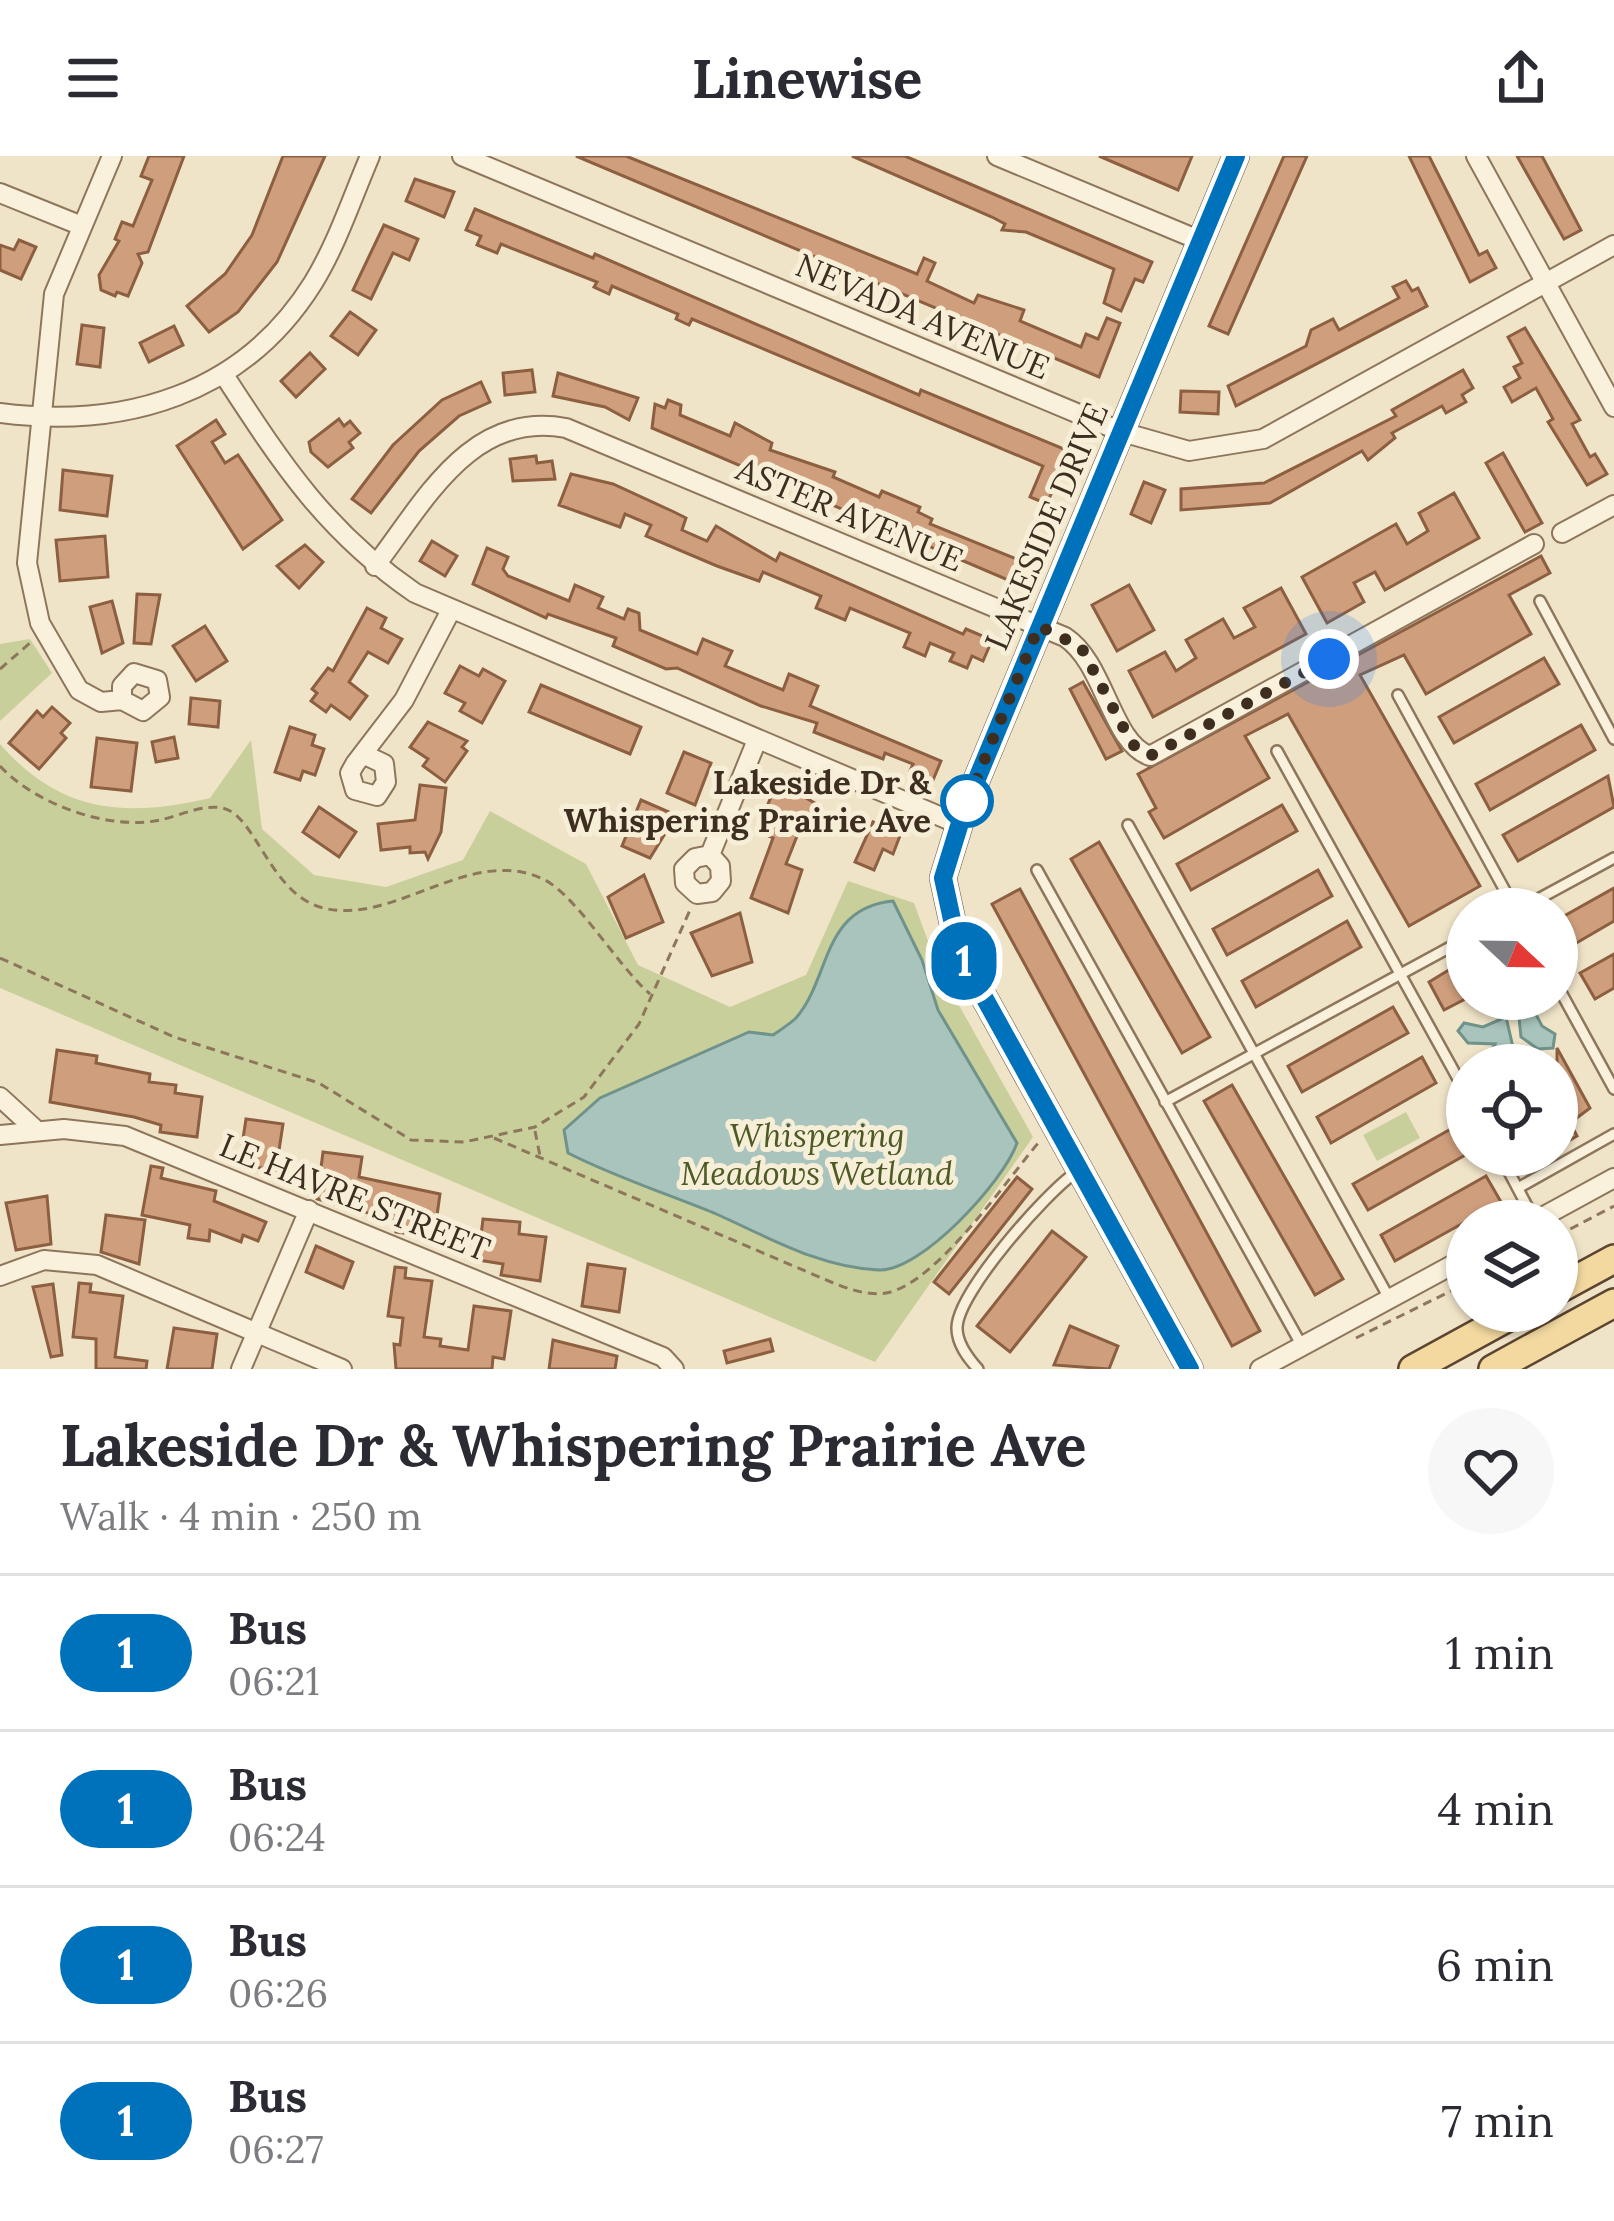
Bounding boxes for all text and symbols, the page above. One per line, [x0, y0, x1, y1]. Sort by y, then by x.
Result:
text: Linewise [692, 44, 922, 113]
icon: menu [60, 45, 126, 111]
icon: share [1488, 45, 1554, 111]
street label: NEVADA AVENUE [790, 244, 1056, 388]
street label: LAKESIDE DRIVE [975, 396, 1117, 656]
street label: ASTER AVENUE [729, 447, 970, 581]
your location [1299, 629, 1359, 689]
place label: Lakeside Dr & Whispering Prairie Ave [564, 761, 932, 841]
marker: Lakeside Dr & Whispering Prairie Ave [942, 776, 992, 826]
north arrow [1446, 888, 1578, 1020]
map controls [1446, 888, 1578, 1332]
line badge: 1 [925, 922, 1003, 1000]
text: 1 [955, 934, 973, 988]
button: locate [1446, 1044, 1578, 1176]
park label: Whispering Meadows Wetland [681, 1114, 954, 1194]
street label: LE HAVRE STREET [214, 1124, 496, 1270]
button: layers [1446, 1200, 1578, 1332]
button: heart [1428, 1408, 1554, 1534]
text: Lakeside Dr & Whispering Prairie Ave [60, 1409, 1087, 1482]
text: Walk · 4 min · 250 m [60, 1491, 422, 1541]
text: Bus [228, 1599, 307, 1656]
text: 1 min [1446, 1624, 1554, 1681]
text: 1 [117, 1626, 135, 1680]
text: 06:21 [228, 1656, 320, 1706]
text: Bus [228, 1755, 307, 1812]
text: 4 min [1438, 1780, 1554, 1837]
text: 1 [117, 1782, 135, 1836]
text: 06:24 [228, 1812, 326, 1862]
text: Bus [228, 1911, 307, 1968]
text: 6 min [1436, 1936, 1554, 1993]
text: 1 [117, 1938, 135, 1992]
text: 06:26 [228, 1968, 328, 2018]
text: Bus [228, 2067, 307, 2124]
text: 7 min [1441, 2092, 1554, 2149]
text: 1 [117, 2094, 135, 2148]
text: 06:27 [228, 2124, 323, 2174]

